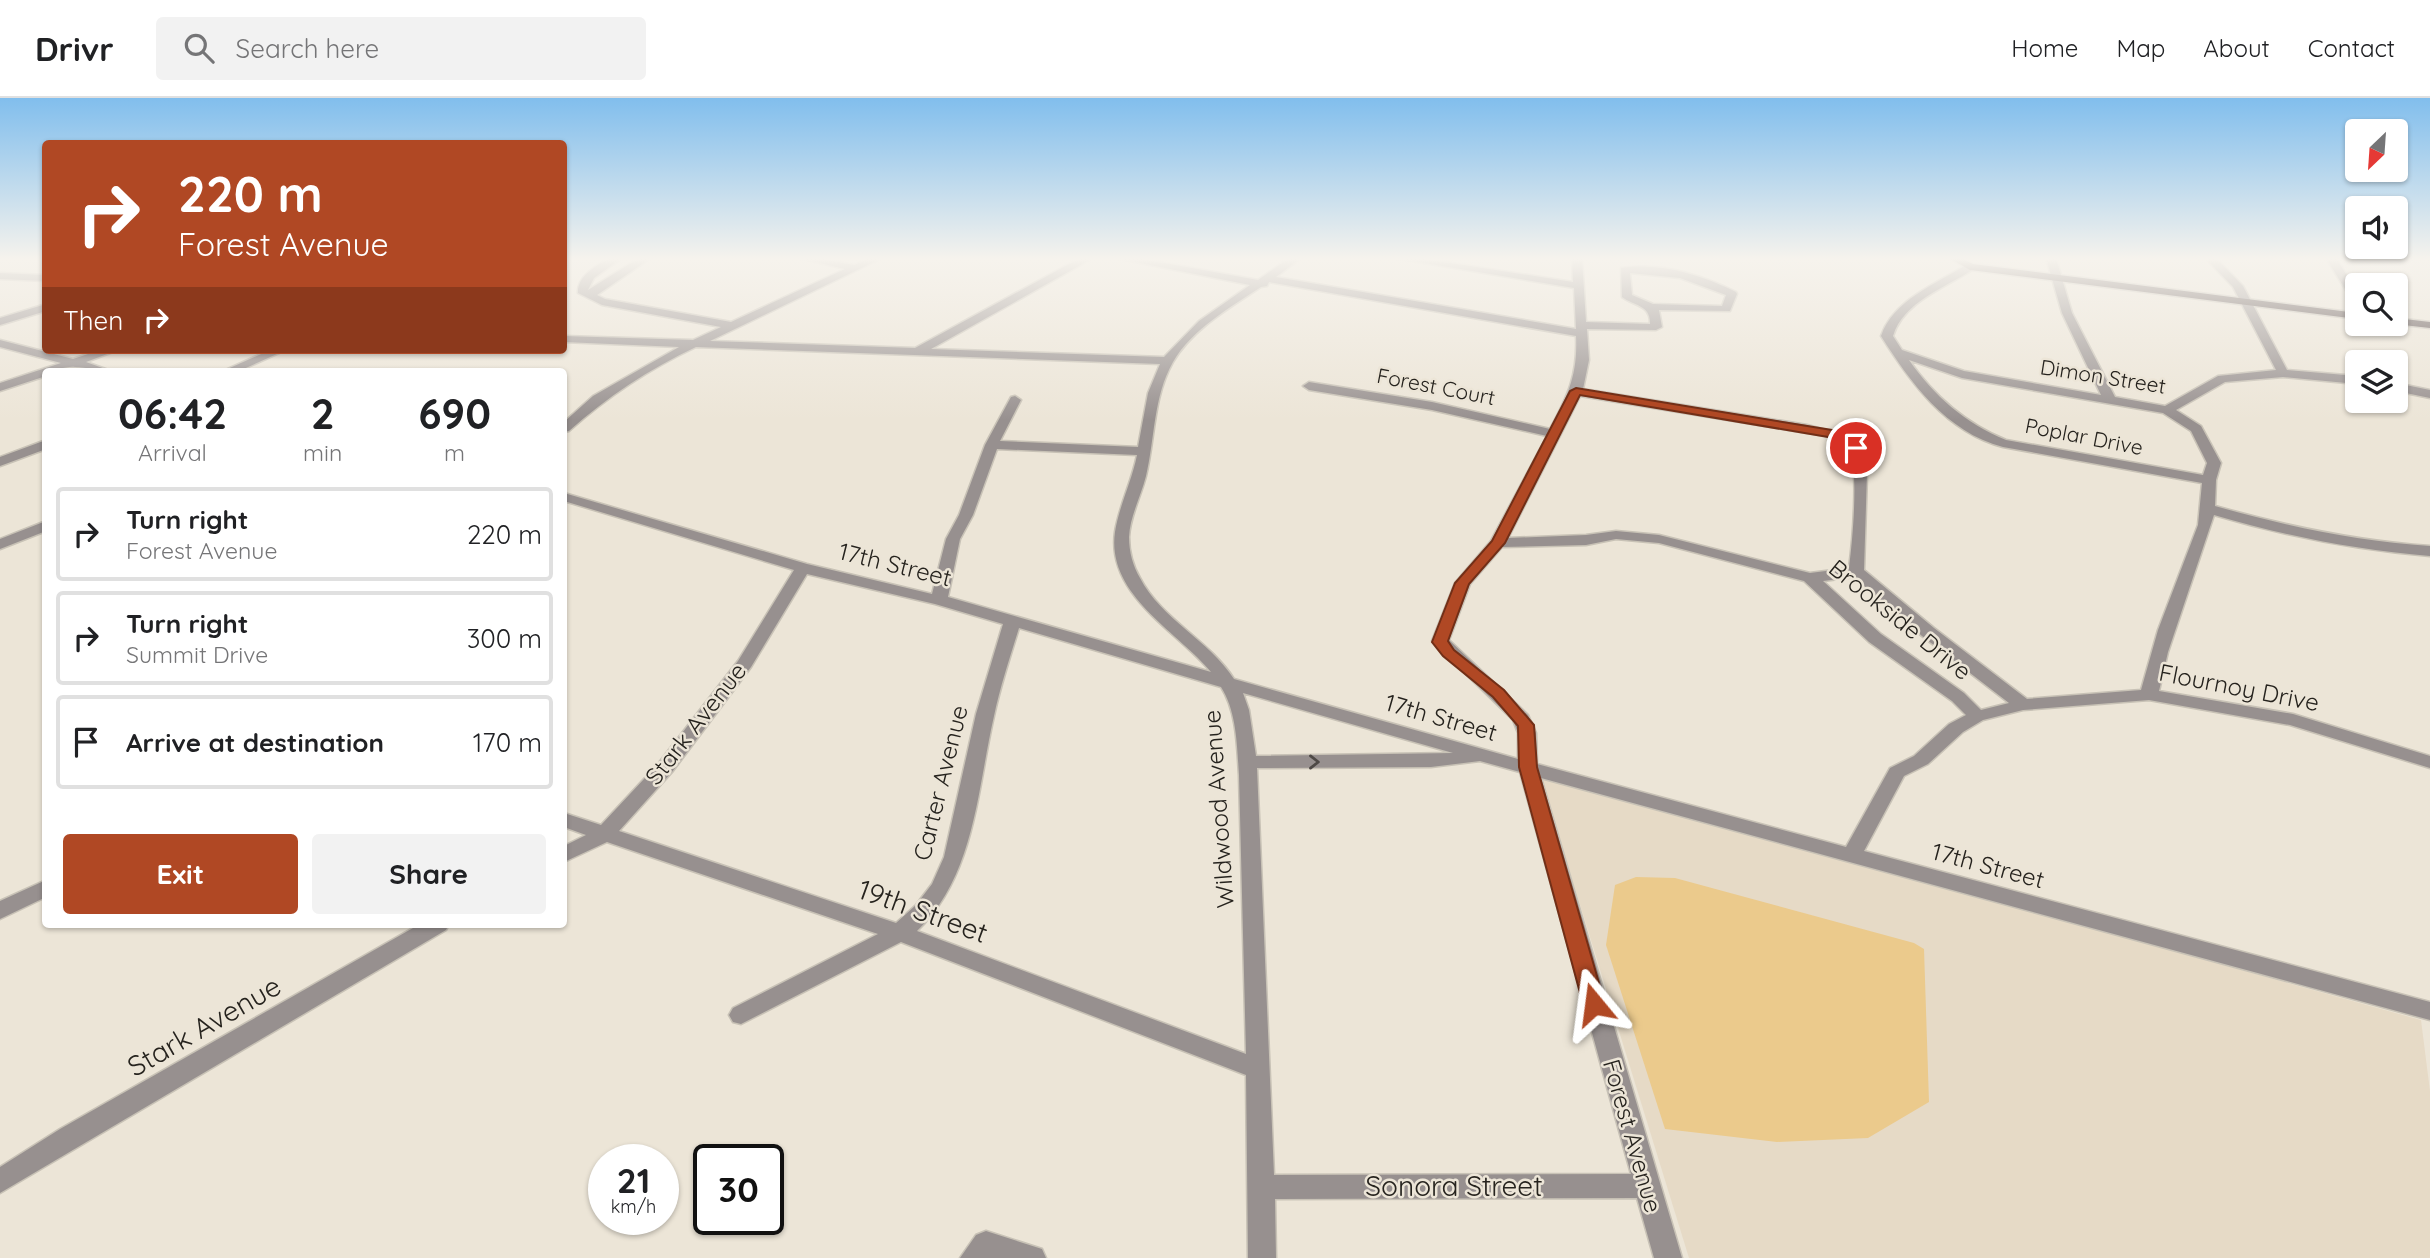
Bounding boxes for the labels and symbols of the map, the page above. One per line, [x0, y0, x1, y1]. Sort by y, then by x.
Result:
north arrow [2345, 119, 2408, 182]
street label: Dimon Street [2039, 353, 2168, 399]
street label: Forest Court [1375, 362, 1498, 410]
street label: Poplar Drive [2023, 412, 2145, 460]
pin [1826, 418, 1886, 478]
street label: 17th Street [836, 536, 955, 593]
street label: Brookside Drive [1823, 553, 1978, 686]
street label: Stark Avenue [638, 656, 752, 790]
street label: Flournoy Drive [2157, 657, 2322, 717]
street label: 17th Street [1382, 687, 1501, 747]
street label: Carter Avenue [906, 702, 974, 863]
street label: Wildwood Avenue [1196, 709, 1240, 909]
one-way arrow [1309, 754, 1320, 770]
street label: 17th Street [1929, 836, 2048, 894]
street label: 19th Street [853, 871, 993, 950]
position arrow [1557, 967, 1631, 1041]
street label: Stark Avenue [121, 968, 287, 1084]
street label: Forest Avenue [1597, 1056, 1669, 1216]
speed limit sign: 30 [693, 1144, 784, 1235]
street label: Sonora Street [1365, 1168, 1543, 1203]

